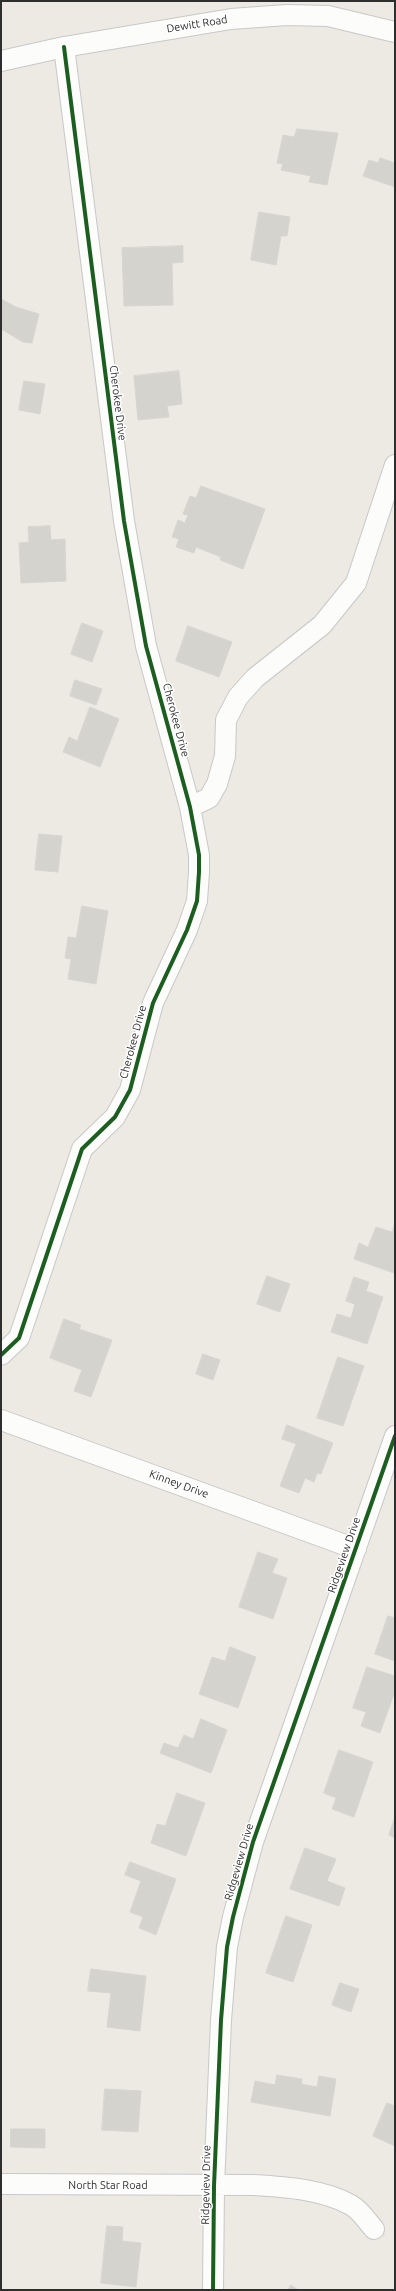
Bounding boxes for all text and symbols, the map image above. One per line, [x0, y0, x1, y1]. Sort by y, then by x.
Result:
street label: Dewitt Road [166, 13, 228, 35]
street label: Cherokee Drive [107, 365, 129, 441]
street label: Cherokee Drive [160, 682, 192, 758]
street label: Cherokee Drive [117, 1004, 149, 1080]
street label: Kinney Drive [148, 1467, 210, 1501]
street label: Ridgeview Drive [325, 1515, 363, 1595]
street label: Ridgeview Drive [222, 1822, 256, 1902]
street label: Ridgeview Drive [199, 2145, 213, 2225]
street label: North Star Road [68, 2178, 148, 2192]

